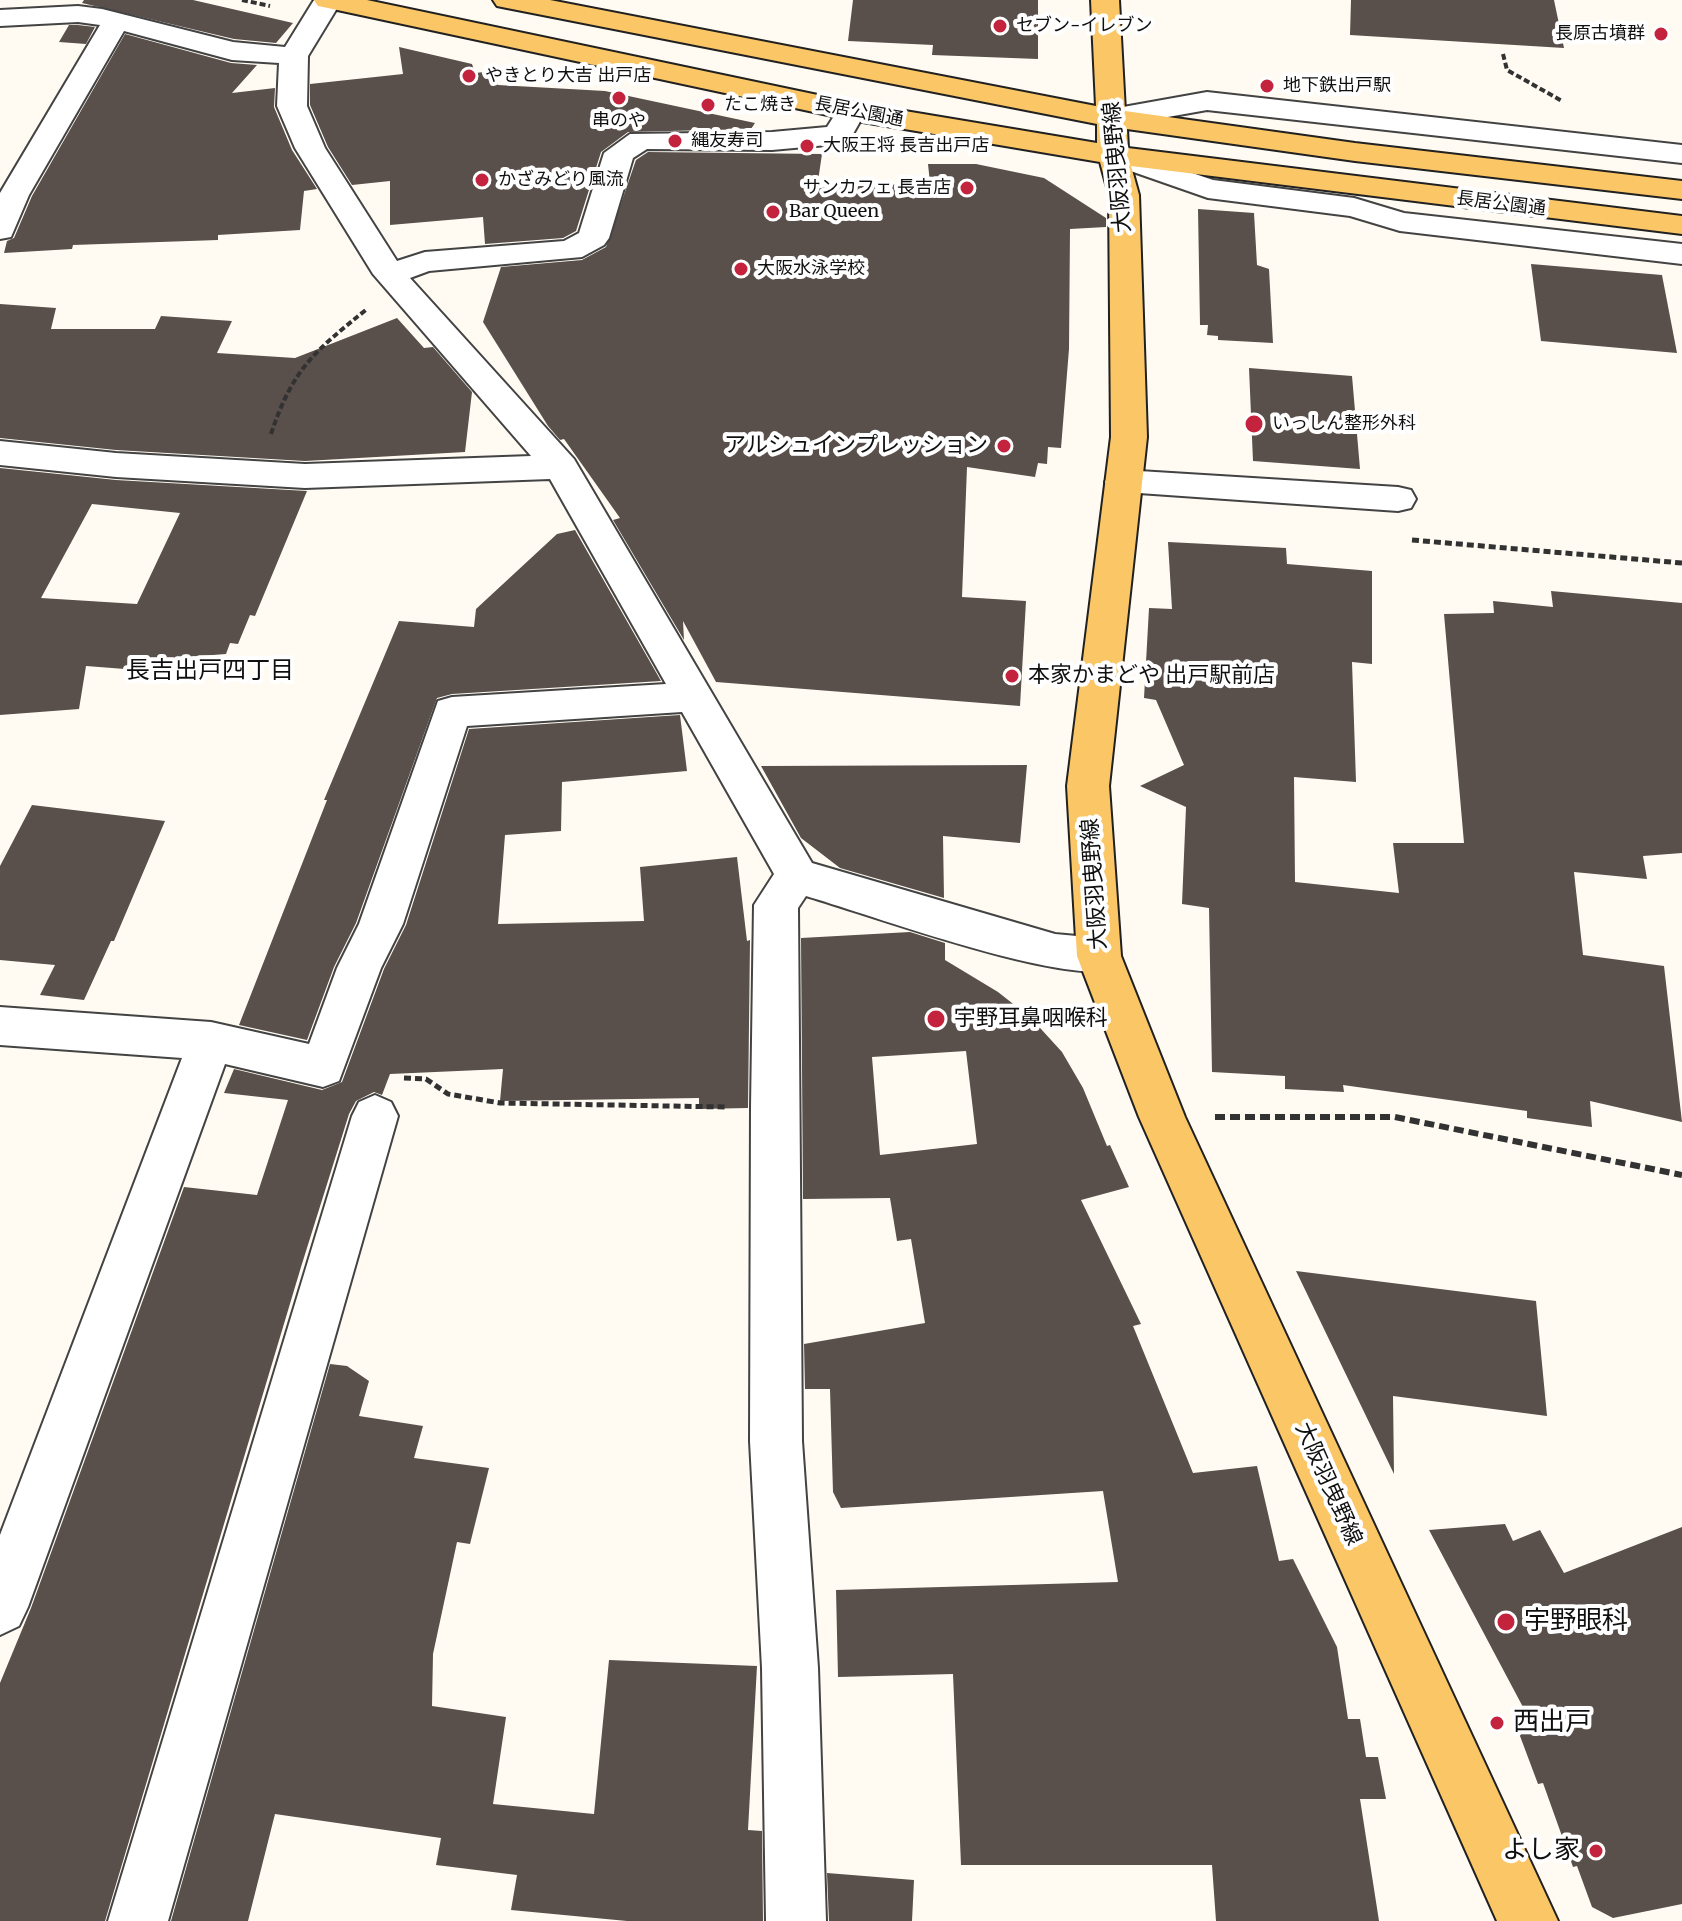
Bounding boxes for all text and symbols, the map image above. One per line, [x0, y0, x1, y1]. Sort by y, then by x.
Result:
place label: セブン-イレブン [1016, 15, 1152, 37]
marker: セブン-イレブン [991, 17, 1009, 35]
place label: 長原古墳群 [1555, 23, 1645, 45]
marker: 長原古墳群 [1652, 25, 1670, 43]
place label: やきとり大吉 出戸店 [485, 65, 651, 87]
marker: やきとり大吉 出戸店 [460, 67, 478, 85]
place label: 地下鉄出戸駅 [1283, 75, 1391, 97]
marker: 地下鉄出戸駅 [1258, 77, 1276, 95]
marker: 串のや [610, 89, 628, 107]
street label: 長居公園通 [813, 93, 905, 131]
place label: たこ焼き [724, 94, 796, 116]
marker: たこ焼き [699, 96, 717, 114]
street label: 大阪羽曳野線 [1099, 100, 1137, 234]
place label: 串のや [592, 110, 646, 132]
place label: 縄友寿司 [691, 130, 763, 152]
marker: 縄友寿司 [666, 132, 684, 150]
place label: 大阪王将 長吉出戸店 [823, 135, 989, 157]
marker: 大阪王将 長吉出戸店 [798, 137, 816, 155]
place label: かざみどり風流 [498, 169, 624, 191]
marker: かざみどり風流 [473, 171, 491, 189]
place label: サンカフェ 長吉店 [803, 177, 951, 199]
marker: サンカフェ 長吉店 [958, 179, 976, 197]
street label: 長居公園通 [1455, 188, 1547, 220]
place label: Bar Queen [789, 201, 879, 223]
marker: Bar Queen [764, 203, 782, 221]
place label: 大阪水泳学校 [757, 258, 865, 280]
marker: 大阪水泳学校 [732, 260, 750, 278]
marker: いっしん整形外科 [1243, 413, 1265, 435]
place label: いっしん整形外科 [1272, 413, 1416, 435]
place label: アルシュインプレッション [724, 433, 988, 459]
marker: アルシュインプレッション [995, 437, 1013, 455]
district label: 長吉出戸四丁目 [126, 657, 294, 685]
place label: 本家かまどや 出戸駅前店 [1028, 663, 1275, 689]
marker: 本家かまどや 出戸駅前店 [1003, 667, 1021, 685]
street label: 大阪羽曳野線 [1077, 817, 1113, 951]
place label: 宇野耳鼻咽喉科 [954, 1006, 1108, 1032]
marker: 宇野耳鼻咽喉科 [925, 1008, 947, 1030]
street label: 大阪羽曳野線 [1289, 1418, 1367, 1550]
place label: 宇野眼科 [1524, 1606, 1628, 1638]
marker: 宇野眼科 [1495, 1611, 1517, 1633]
place label: 西出戸 [1513, 1707, 1591, 1739]
marker: 西出戸 [1488, 1714, 1506, 1732]
place label: よし家 [1502, 1835, 1580, 1867]
marker: よし家 [1587, 1842, 1605, 1860]

